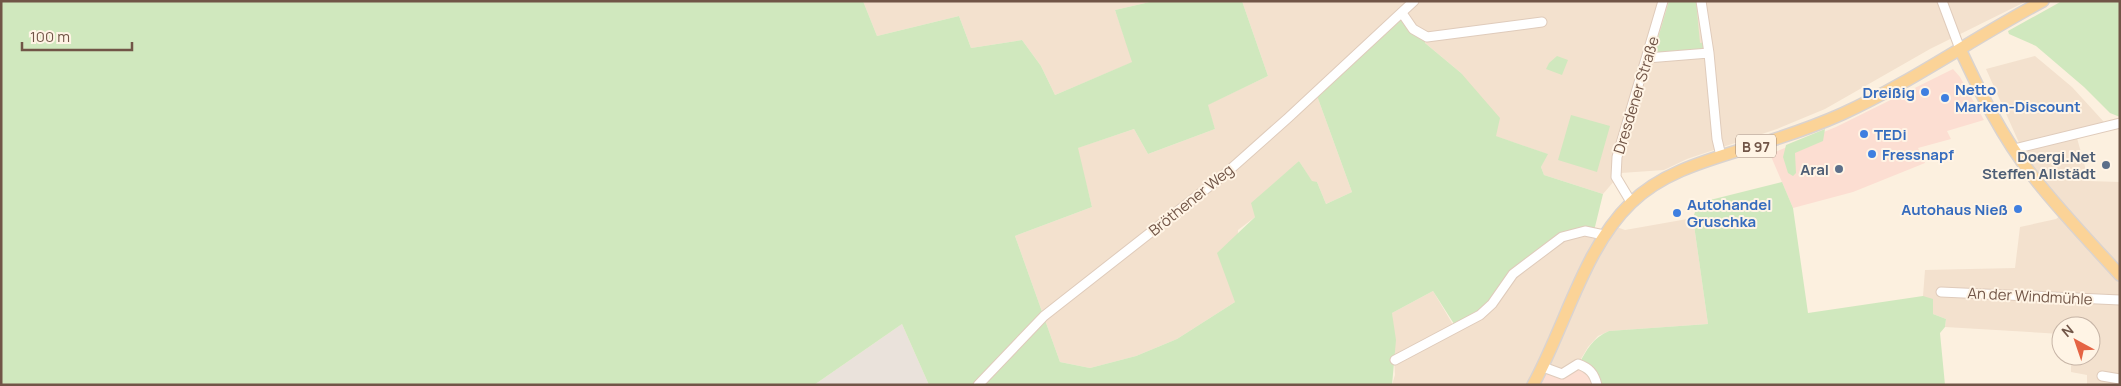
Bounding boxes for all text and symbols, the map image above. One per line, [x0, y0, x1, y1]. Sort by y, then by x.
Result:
scale bar [22, 20, 132, 52]
text: 100 m [30, 26, 70, 47]
street label: Dresdener Straße [1608, 33, 1664, 156]
place label: Netto Marken-Discount [1955, 79, 2081, 117]
place label: Dreißig [1862, 82, 1915, 103]
marker: Dreißig [1919, 86, 1931, 98]
marker: Netto Marken-Discount [1939, 92, 1951, 104]
place label: TEDi [1874, 124, 1907, 145]
marker: TEDi [1858, 128, 1870, 140]
road number: B 97 [1736, 134, 1776, 158]
place label: Fressnapf [1882, 144, 1954, 165]
place label: Doergi.Net Steffen Allstädt [1982, 146, 2096, 184]
marker: Fressnapf [1866, 148, 1878, 160]
street label: Bröthener Weg [1144, 159, 1238, 241]
place label: Aral [1800, 159, 1829, 180]
marker: Doergi.Net Steffen Allstädt [2100, 159, 2112, 171]
marker: Aral [1833, 163, 1845, 175]
place label: Autohandel Gruschka [1687, 194, 1772, 232]
place label: Autohaus Nieß [1901, 199, 2008, 220]
marker: Autohaus Nieß [2012, 203, 2024, 215]
marker: Autohandel Gruschka [1671, 207, 1683, 219]
street label: An der Windmühle [1967, 282, 2093, 310]
north arrow [2051, 316, 2101, 366]
text: N [2057, 320, 2077, 341]

